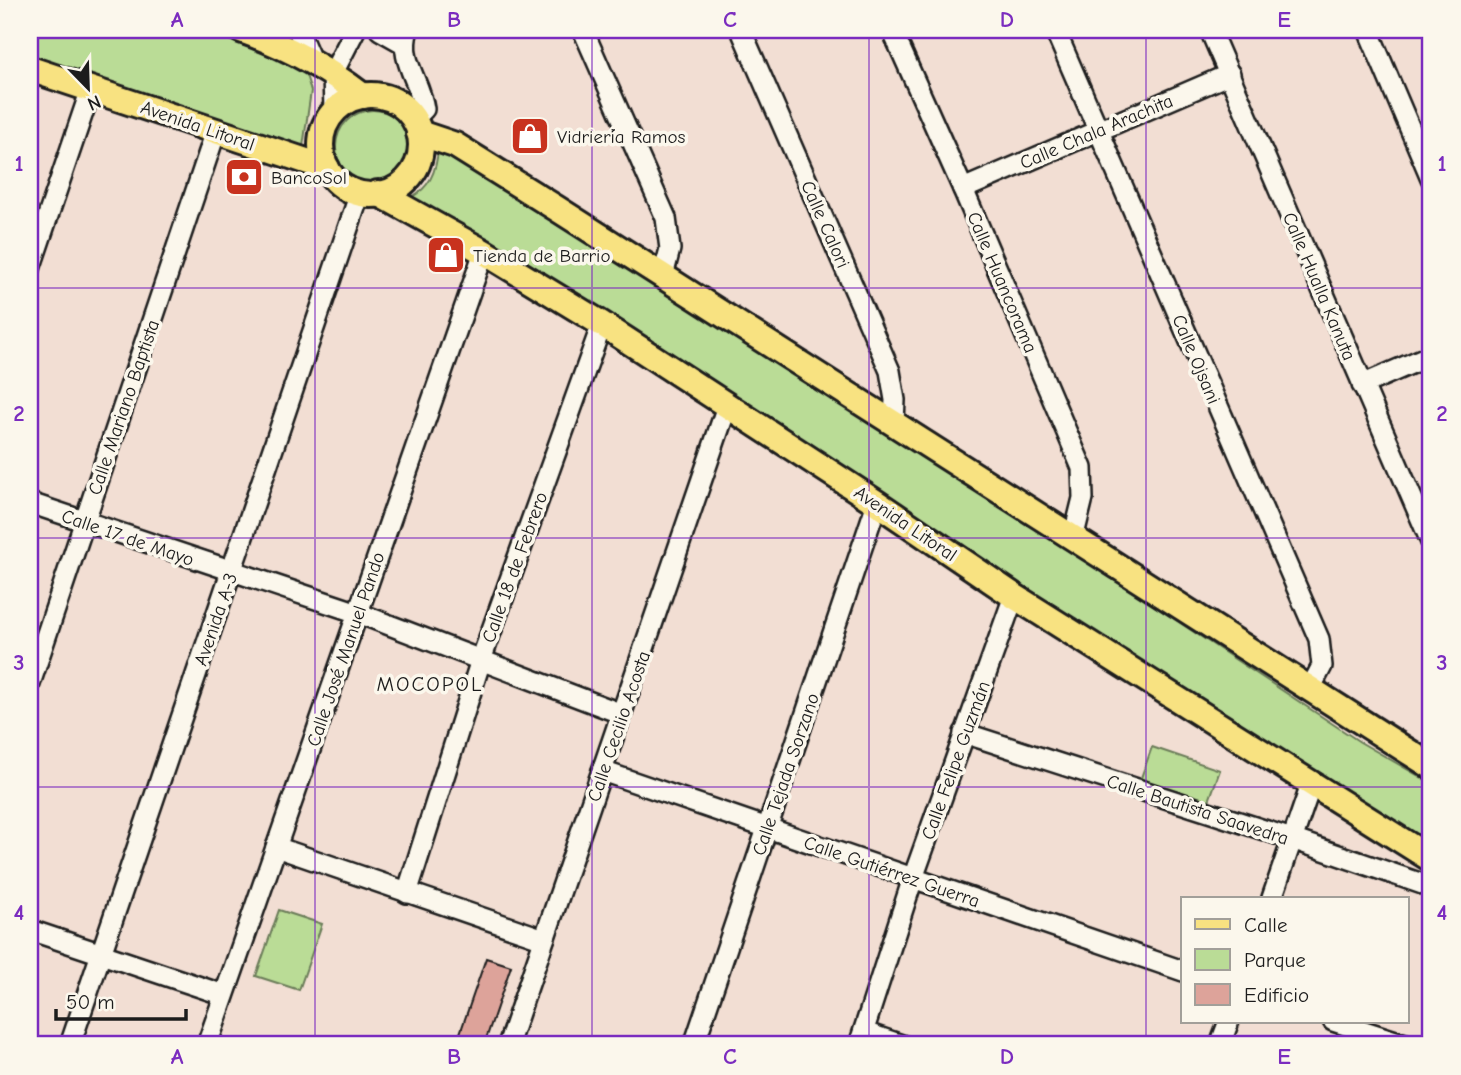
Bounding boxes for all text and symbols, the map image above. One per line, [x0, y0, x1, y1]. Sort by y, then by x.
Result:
text: A [171, 6, 184, 33]
text: B [447, 6, 461, 33]
text: C [723, 6, 737, 33]
text: D [1000, 6, 1014, 33]
text: E [1277, 6, 1291, 33]
north arrow [52, 52, 122, 122]
text: N [84, 90, 104, 115]
street label: Calle Chala Arachita [1017, 90, 1176, 174]
street label: Avenida Litoral [138, 96, 258, 156]
shop icon: Vidriería Ramos [509, 115, 551, 157]
place label: Vidriería Ramos [557, 126, 685, 148]
text: 1 [14, 150, 24, 177]
text: 1 [1437, 150, 1447, 177]
bank icon: BancoSol [223, 156, 265, 198]
place label: BancoSol [271, 167, 347, 189]
street label: Calle Calori [796, 177, 854, 271]
street label: Calle Huancorama [962, 209, 1042, 356]
street label: Calle Hualla Kanuta [1278, 209, 1360, 364]
shop icon: Tienda de Barrio [425, 234, 467, 276]
place label: Tienda de Barrio [473, 245, 610, 267]
street label: Calle Ojsani [1167, 311, 1225, 407]
street label: Calle Mariano Baptista [84, 317, 164, 498]
text: 2 [13, 400, 25, 427]
text: 2 [1436, 400, 1448, 427]
street label: Avenida Litoral [850, 481, 961, 566]
street label: Calle 18 de Febrero [477, 489, 552, 646]
street label: Calle 17 de Mayo [59, 505, 197, 571]
street label: Calle José Manuel Pando [302, 549, 390, 749]
street label: Avenida A-3 [190, 570, 242, 669]
street label: Calle Cecilio Acosta [583, 648, 655, 805]
text: 3 [13, 649, 25, 676]
text: 3 [1436, 649, 1448, 676]
district label: MOCOPOL [376, 672, 484, 696]
street label: Calle Felipe Guzmán [917, 678, 995, 843]
street label: Calle Tejada Sorzano [748, 690, 824, 858]
street label: Calle Bautista Saavedra [1104, 770, 1291, 850]
street label: Calle Gutiérrez Guerra [801, 832, 982, 912]
legend [1181, 897, 1408, 1023]
text: 4 [14, 899, 25, 926]
text: 4 [1437, 899, 1448, 926]
text: Calle [1244, 913, 1287, 937]
text: Parque [1244, 948, 1306, 972]
scale bar [56, 977, 186, 1021]
text: Edificio [1244, 983, 1309, 1007]
text: 50 m [66, 990, 115, 1014]
text: A [171, 1043, 184, 1070]
text: B [447, 1043, 461, 1070]
text: C [723, 1043, 737, 1070]
text: D [1000, 1043, 1014, 1070]
text: E [1277, 1043, 1291, 1070]

